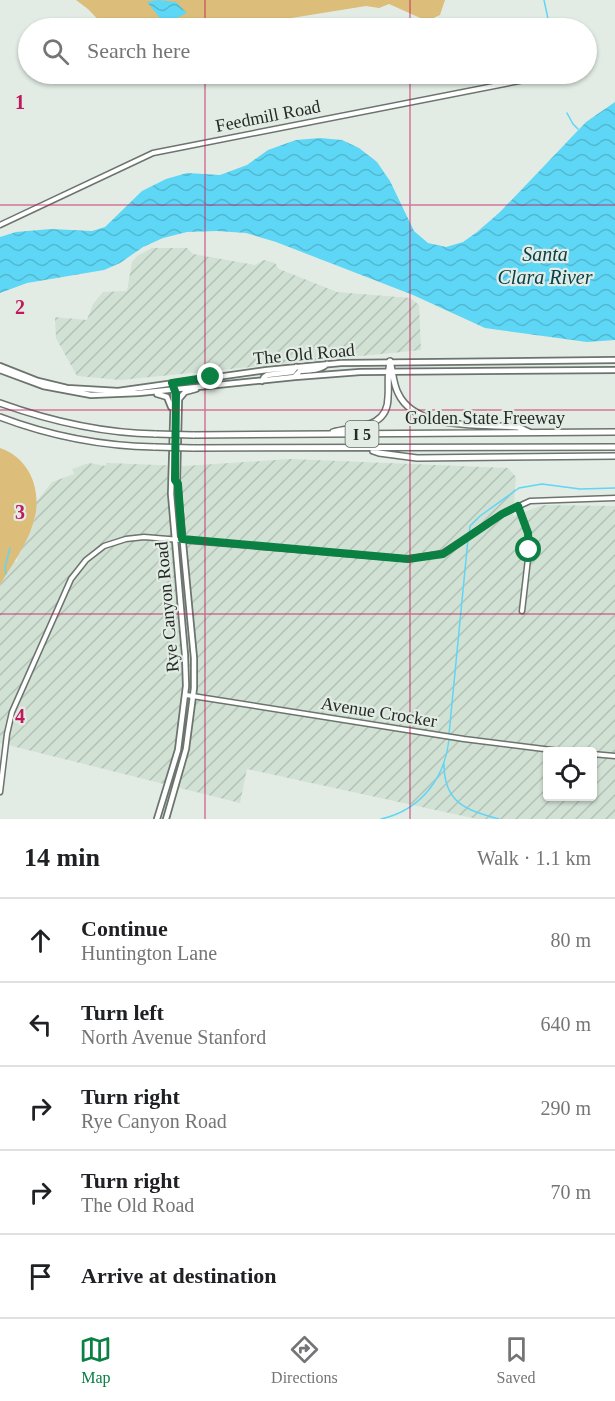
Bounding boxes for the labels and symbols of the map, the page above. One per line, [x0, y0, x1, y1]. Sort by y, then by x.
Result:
text: 1 [15, 91, 25, 113]
street label: Feedmill Road [214, 96, 322, 136]
water label: Santa Clara River [498, 243, 593, 288]
text: 2 [15, 296, 25, 318]
street label: The Old Road [252, 340, 356, 368]
route end [197, 363, 223, 389]
street label: Golden State Freeway [405, 408, 565, 428]
road number: I 5 [346, 421, 378, 447]
text: 3 [15, 501, 25, 523]
route start [515, 536, 541, 562]
street label: Rye Canyon Road [151, 541, 183, 673]
street label: Avenue Crocker [320, 693, 438, 731]
text: 4 [15, 705, 25, 727]

